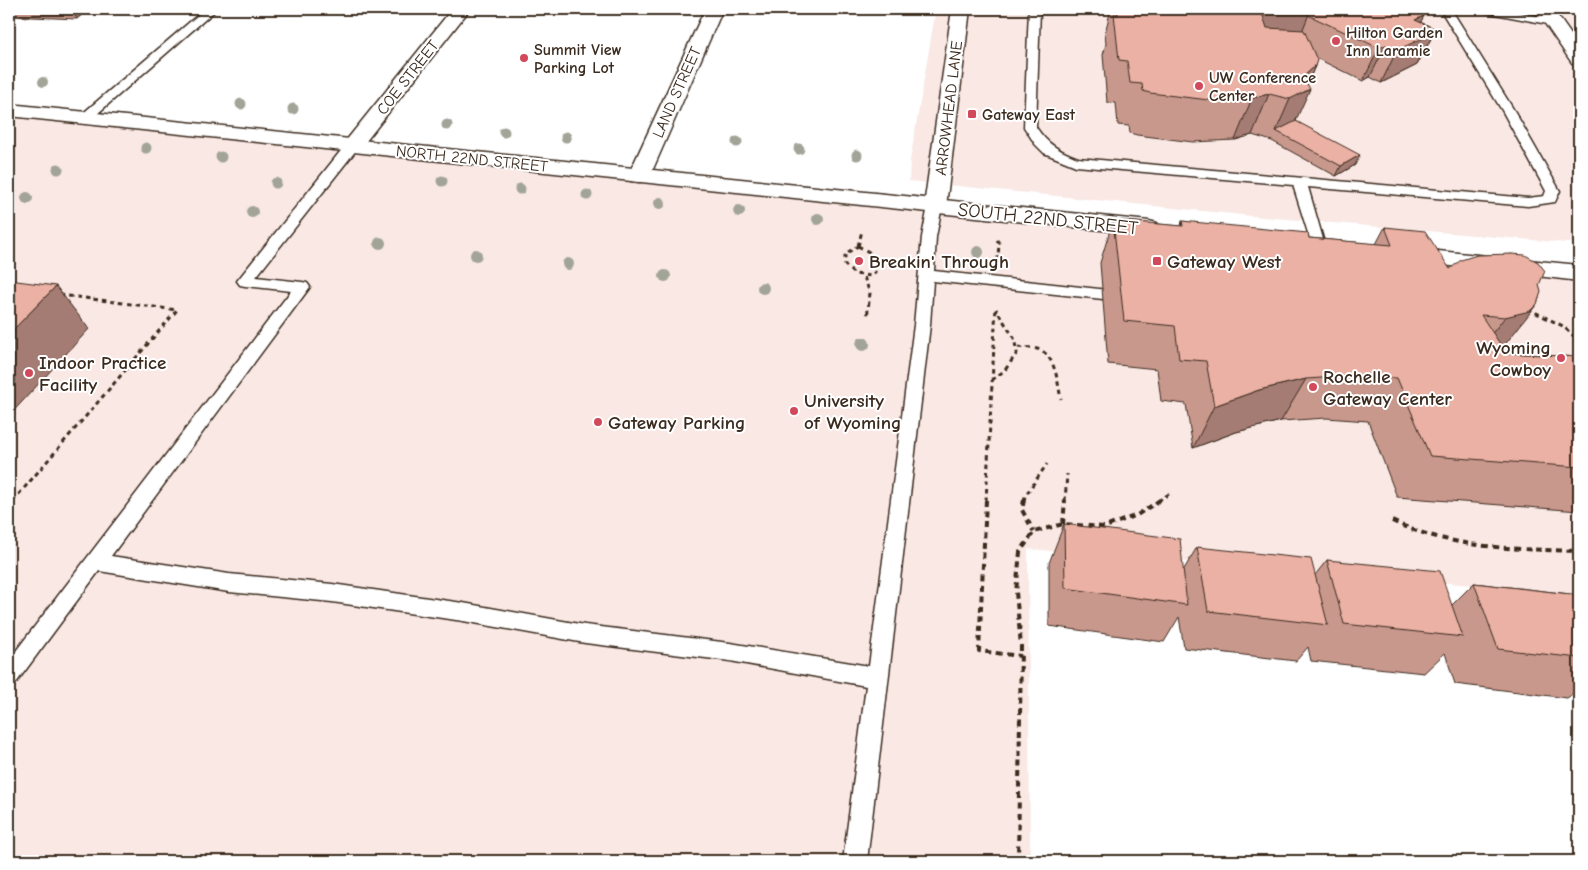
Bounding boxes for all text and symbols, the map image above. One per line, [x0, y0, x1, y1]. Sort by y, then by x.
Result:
place label: Hilton Garden Inn Laramie [1346, 24, 1443, 60]
marker: Hilton Garden Inn Laramie [1330, 35, 1342, 47]
street label: COE STREET [373, 36, 443, 118]
street label: ARROWHEAD LANE [932, 39, 966, 177]
place label: Summit View Parking Lot [534, 41, 622, 77]
street label: LAND STREET [649, 44, 705, 141]
marker: Summit View Parking Lot [518, 52, 530, 64]
place label: UW Conference Center [1209, 69, 1316, 105]
marker: UW Conference Center [1193, 80, 1205, 92]
place label: Gateway East [982, 106, 1076, 124]
marker: Gateway East [966, 108, 978, 120]
street label: NORTH 22ND STREET [395, 142, 549, 176]
street label: SOUTH 22ND STREET [957, 199, 1139, 239]
place label: Breakin' Through [869, 251, 1009, 273]
place label: Gateway West [1167, 251, 1282, 273]
marker: Breakin' Through [853, 255, 865, 267]
marker: Gateway West [1151, 255, 1163, 267]
place label: Wyoming Cowboy [1476, 337, 1551, 381]
place label: Indoor Practice Facility [39, 352, 166, 396]
marker: Wyoming Cowboy [1555, 352, 1567, 364]
place label: Rochelle Gateway Center [1323, 366, 1452, 410]
marker: Indoor Practice Facility [23, 367, 35, 379]
marker: Rochelle Gateway Center [1307, 381, 1319, 393]
place label: University of Wyoming [804, 390, 901, 434]
marker: University of Wyoming [788, 405, 800, 417]
place label: Gateway Parking [608, 412, 746, 434]
marker: Gateway Parking [592, 416, 604, 428]

